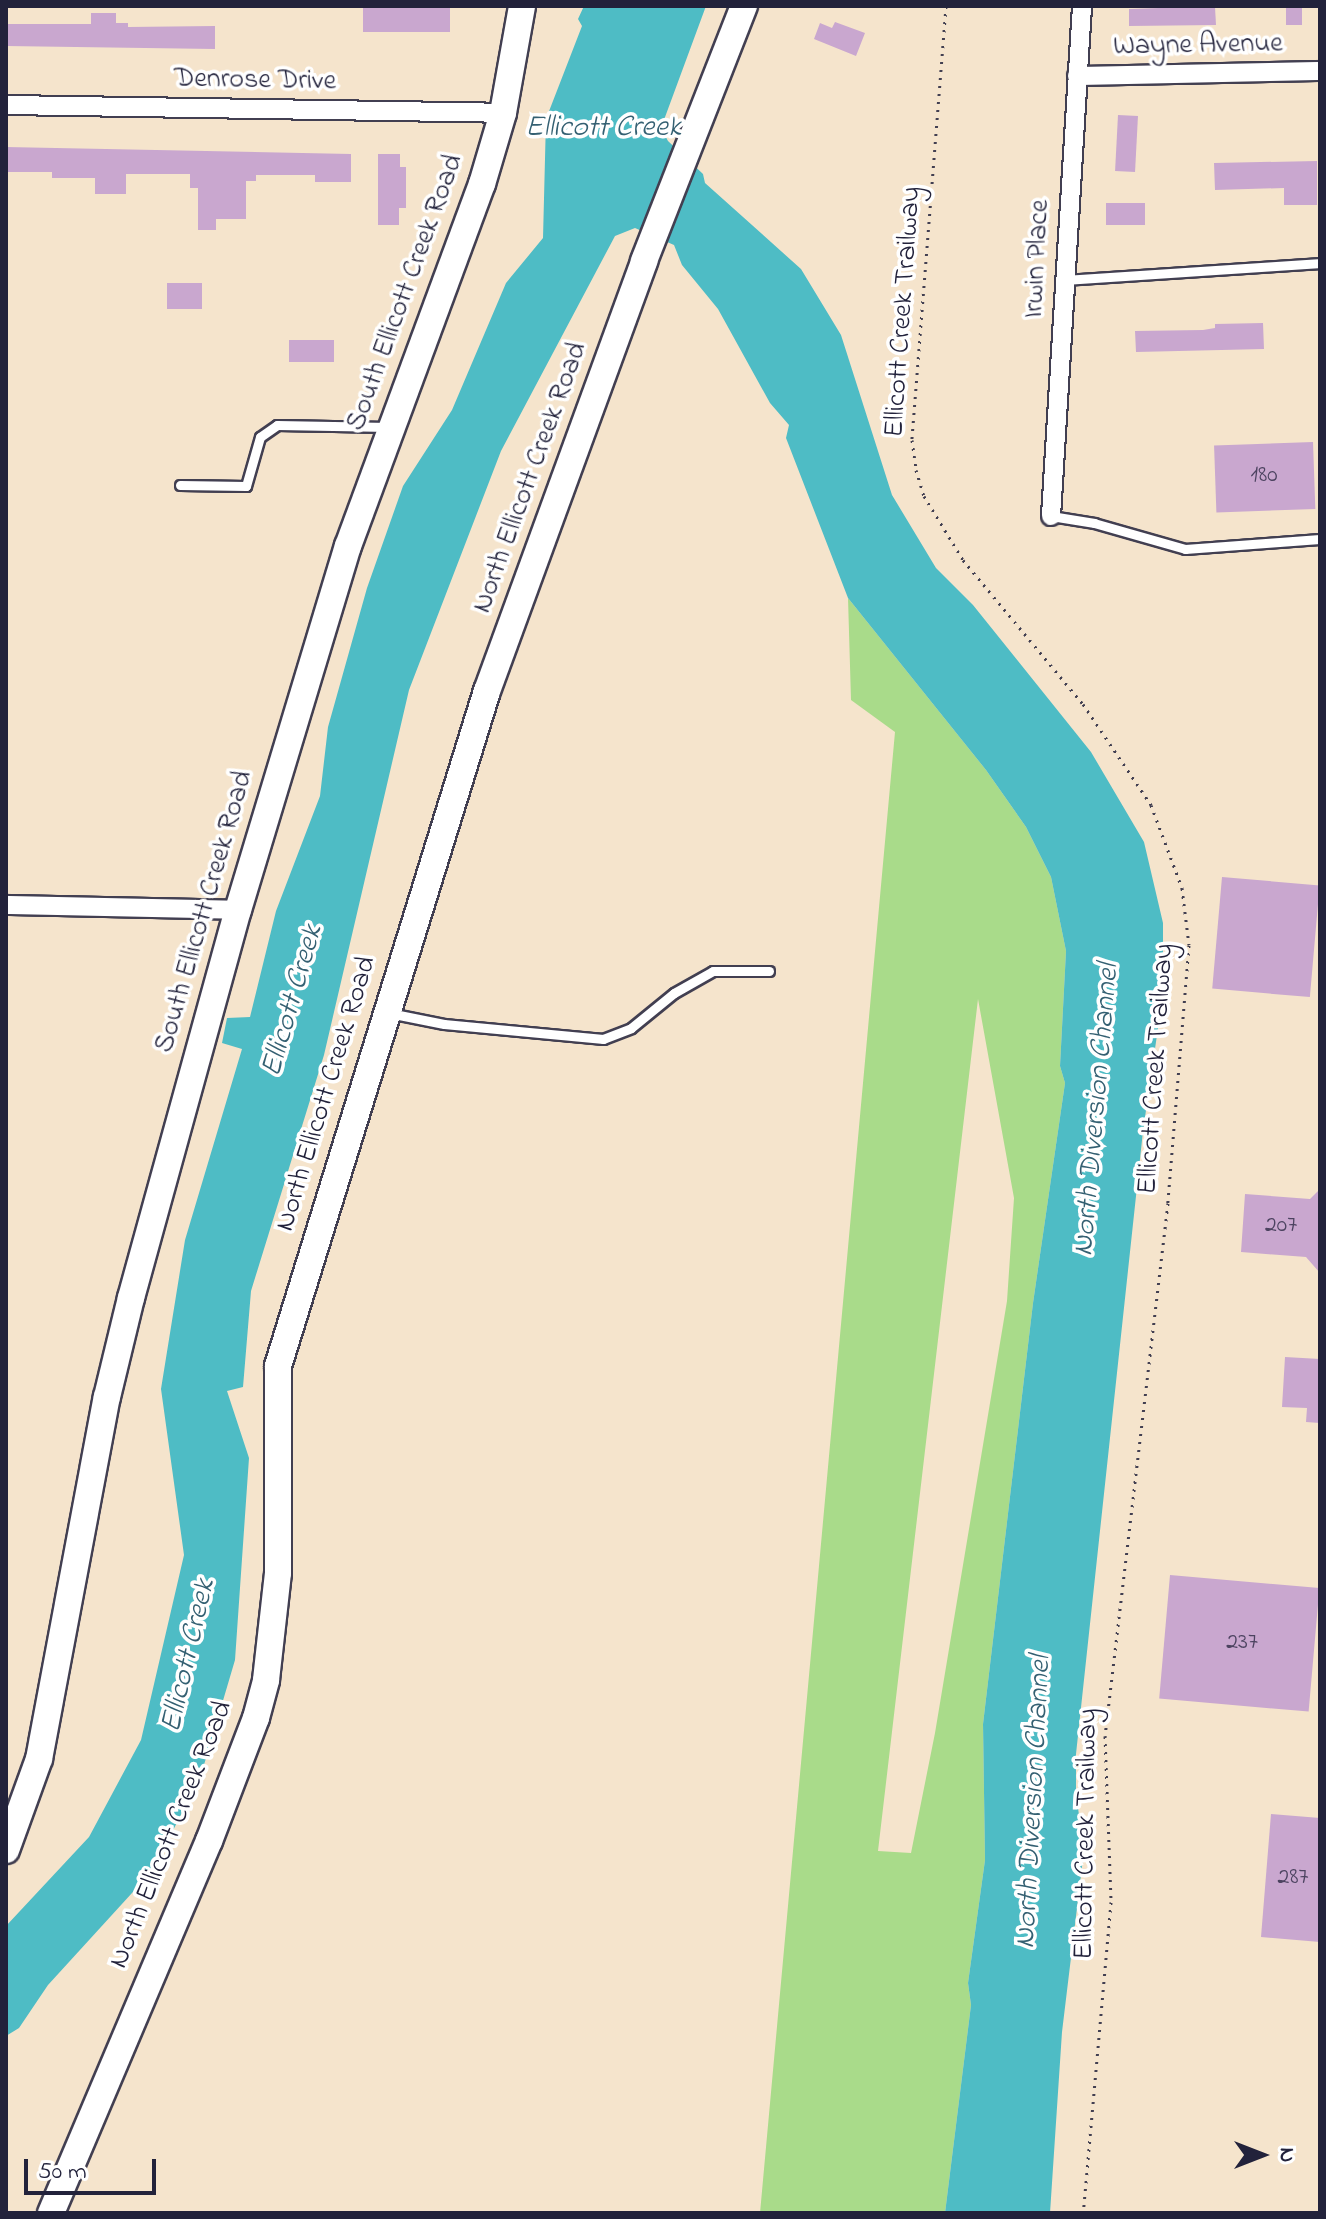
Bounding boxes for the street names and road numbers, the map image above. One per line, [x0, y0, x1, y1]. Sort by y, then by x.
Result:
street label: Wayne Avenue [1113, 28, 1283, 64]
street label: Denrose Drive [174, 63, 336, 99]
street label: South Ellicott Creek Road [340, 150, 472, 436]
street label: Ellicott Creek Trailway [878, 185, 930, 439]
street label: Irwin Place [1018, 199, 1058, 319]
street label: North Ellicott Creek Road [466, 338, 596, 618]
street label: South Ellicott Creek Road [149, 767, 261, 1057]
street label: Ellicott Creek Trailway [1131, 942, 1183, 1196]
street label: North Ellicott Creek Road [269, 953, 385, 1235]
street label: North Ellicott Creek Road [103, 1696, 241, 1974]
street label: Ellicott Creek Trailway [1068, 1708, 1106, 1960]

